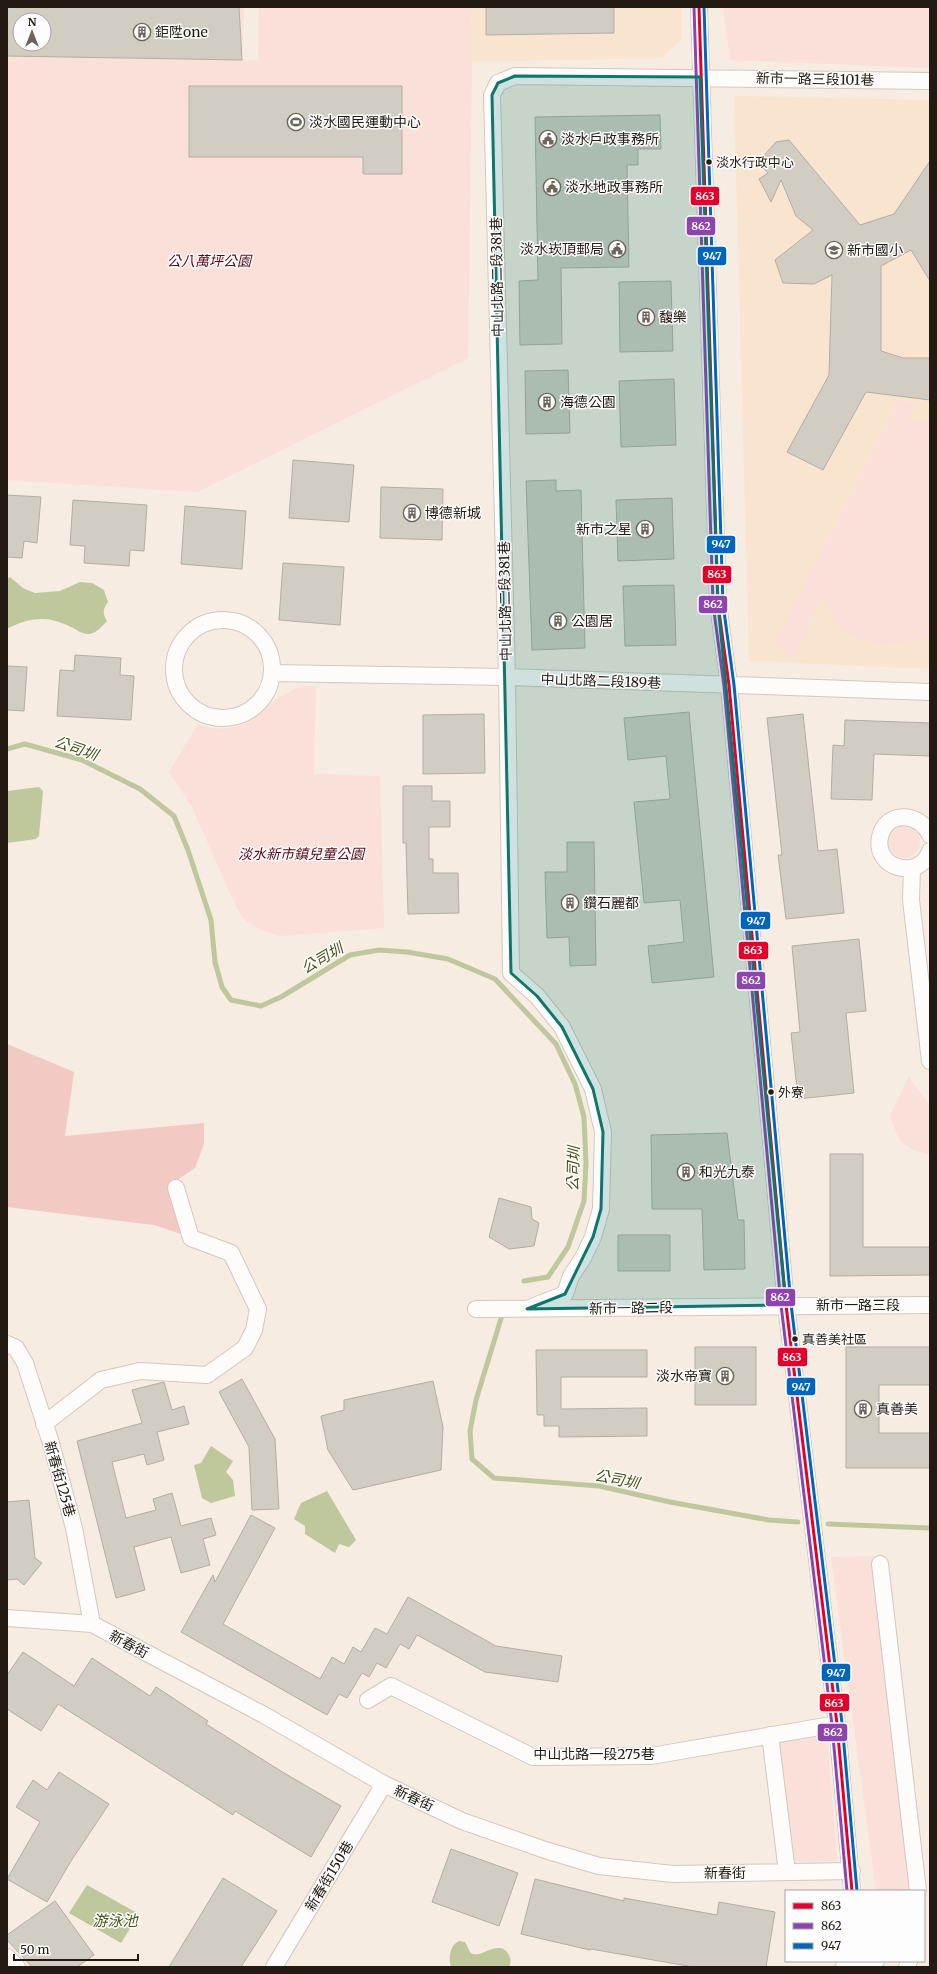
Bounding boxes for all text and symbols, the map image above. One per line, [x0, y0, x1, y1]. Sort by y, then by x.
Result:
north arrow [12, 12, 52, 52]
text: N [28, 15, 37, 29]
building icon: 鉅陞one [132, 22, 152, 42]
place label: 鉅陞one [155, 23, 208, 41]
street label: 新市一路三段101巷 [756, 69, 874, 89]
sports icon: 淡水國民運動中心 [286, 112, 306, 132]
place label: 淡水國民運動中心 [309, 113, 421, 131]
public building icon: 淡水戶政事務所 [538, 129, 558, 149]
place label: 淡水戶政事務所 [561, 130, 659, 148]
place label: 淡水行政中心 [716, 154, 794, 171]
marker: 淡水行政中心 [704, 157, 714, 167]
public building icon: 淡水地政事務所 [542, 177, 562, 197]
place label: 淡水地政事務所 [565, 178, 663, 196]
line badge: 863 [690, 186, 720, 206]
text: 863 [695, 189, 715, 203]
line badge: 862 [686, 216, 716, 236]
street label: 中山北路二段381巷 [487, 217, 507, 337]
text: 862 [691, 219, 711, 233]
public building icon: 淡水崁頂郵局 [607, 239, 627, 259]
place label: 淡水崁頂郵局 [520, 240, 604, 258]
school or university icon: 新市國小 [824, 240, 844, 260]
place label: 新市國小 [847, 241, 903, 259]
line badge: 947 [697, 246, 727, 266]
text: 947 [703, 249, 722, 263]
park label: 公八萬坪公園 [167, 252, 253, 270]
building icon: 馥樂 [636, 307, 656, 327]
place label: 馥樂 [659, 308, 687, 326]
building icon: 海德公園 [537, 392, 557, 412]
place label: 海德公園 [560, 393, 616, 411]
building icon: 博德新城 [402, 503, 422, 523]
place label: 博德新城 [425, 504, 481, 522]
building icon: 新市之星 [635, 519, 655, 539]
place label: 新市之星 [576, 520, 632, 538]
line badge: 947 [706, 535, 736, 554]
text: 947 [712, 537, 731, 551]
street label: 中山北路二段381巷 [495, 541, 515, 661]
line badge: 863 [702, 565, 732, 584]
text: 863 [707, 567, 727, 581]
line badge: 862 [698, 595, 728, 614]
text: 862 [703, 597, 723, 611]
building icon: 公園居 [548, 611, 568, 631]
place label: 公園居 [571, 612, 613, 630]
street label: 中山北路二段189巷 [540, 670, 662, 692]
water label: 公司圳 [52, 732, 102, 765]
park label: 淡水新市鎮兒童公園 [238, 845, 366, 863]
building icon: 鑽石麗都 [560, 893, 580, 913]
place label: 鑽石麗都 [583, 894, 639, 912]
line badge: 947 [740, 911, 771, 930]
text: 947 [747, 914, 766, 928]
water label: 公司圳 [298, 938, 348, 977]
line badge: 863 [738, 941, 769, 960]
text: 863 [743, 943, 763, 957]
line badge: 862 [736, 971, 766, 990]
text: 862 [741, 973, 761, 987]
place label: 外寮 [778, 1084, 804, 1101]
marker: 外寮 [766, 1087, 776, 1097]
water label: 公司圳 [563, 1144, 583, 1192]
building icon: 和光九泰 [676, 1162, 696, 1182]
place label: 和光九泰 [699, 1163, 755, 1181]
line badge: 862 [765, 1288, 796, 1307]
text: 862 [770, 1290, 790, 1304]
street label: 新市一路三段 [816, 1296, 900, 1314]
street label: 新市一路二段 [589, 1298, 673, 1318]
place label: 真善美社區 [802, 1331, 867, 1348]
marker: 真善美社區 [790, 1334, 800, 1344]
line badge: 863 [777, 1347, 808, 1367]
text: 863 [782, 1350, 802, 1364]
building icon: 淡水帝寶 [715, 1366, 735, 1386]
place label: 淡水帝寶 [656, 1367, 712, 1385]
line badge: 947 [786, 1377, 816, 1396]
text: 947 [792, 1380, 811, 1394]
building icon: 真善美 [853, 1399, 873, 1419]
place label: 真善美 [876, 1400, 918, 1418]
street label: 新春街125巷 [41, 1439, 79, 1519]
water label: 公司圳 [593, 1465, 643, 1493]
street label: 新春街 [106, 1626, 152, 1662]
line badge: 947 [821, 1663, 851, 1682]
text: 947 [827, 1666, 846, 1680]
line badge: 863 [819, 1693, 850, 1712]
text: 863 [824, 1696, 844, 1710]
line badge: 862 [817, 1723, 848, 1742]
text: 862 [823, 1725, 843, 1739]
street label: 中山北路一段275巷 [533, 1745, 655, 1763]
street label: 新春街 [391, 1781, 437, 1815]
street label: 新春街150巷 [301, 1838, 357, 1914]
street label: 新春街 [704, 1864, 746, 1882]
legend [785, 1890, 925, 1962]
text: 863 [821, 1898, 842, 1913]
water label: 游泳池 [92, 1911, 139, 1930]
text: 862 [821, 1918, 842, 1933]
scale bar [14, 1936, 138, 1962]
text: 947 [821, 1938, 841, 1953]
text: 50 m [20, 1942, 49, 1957]

